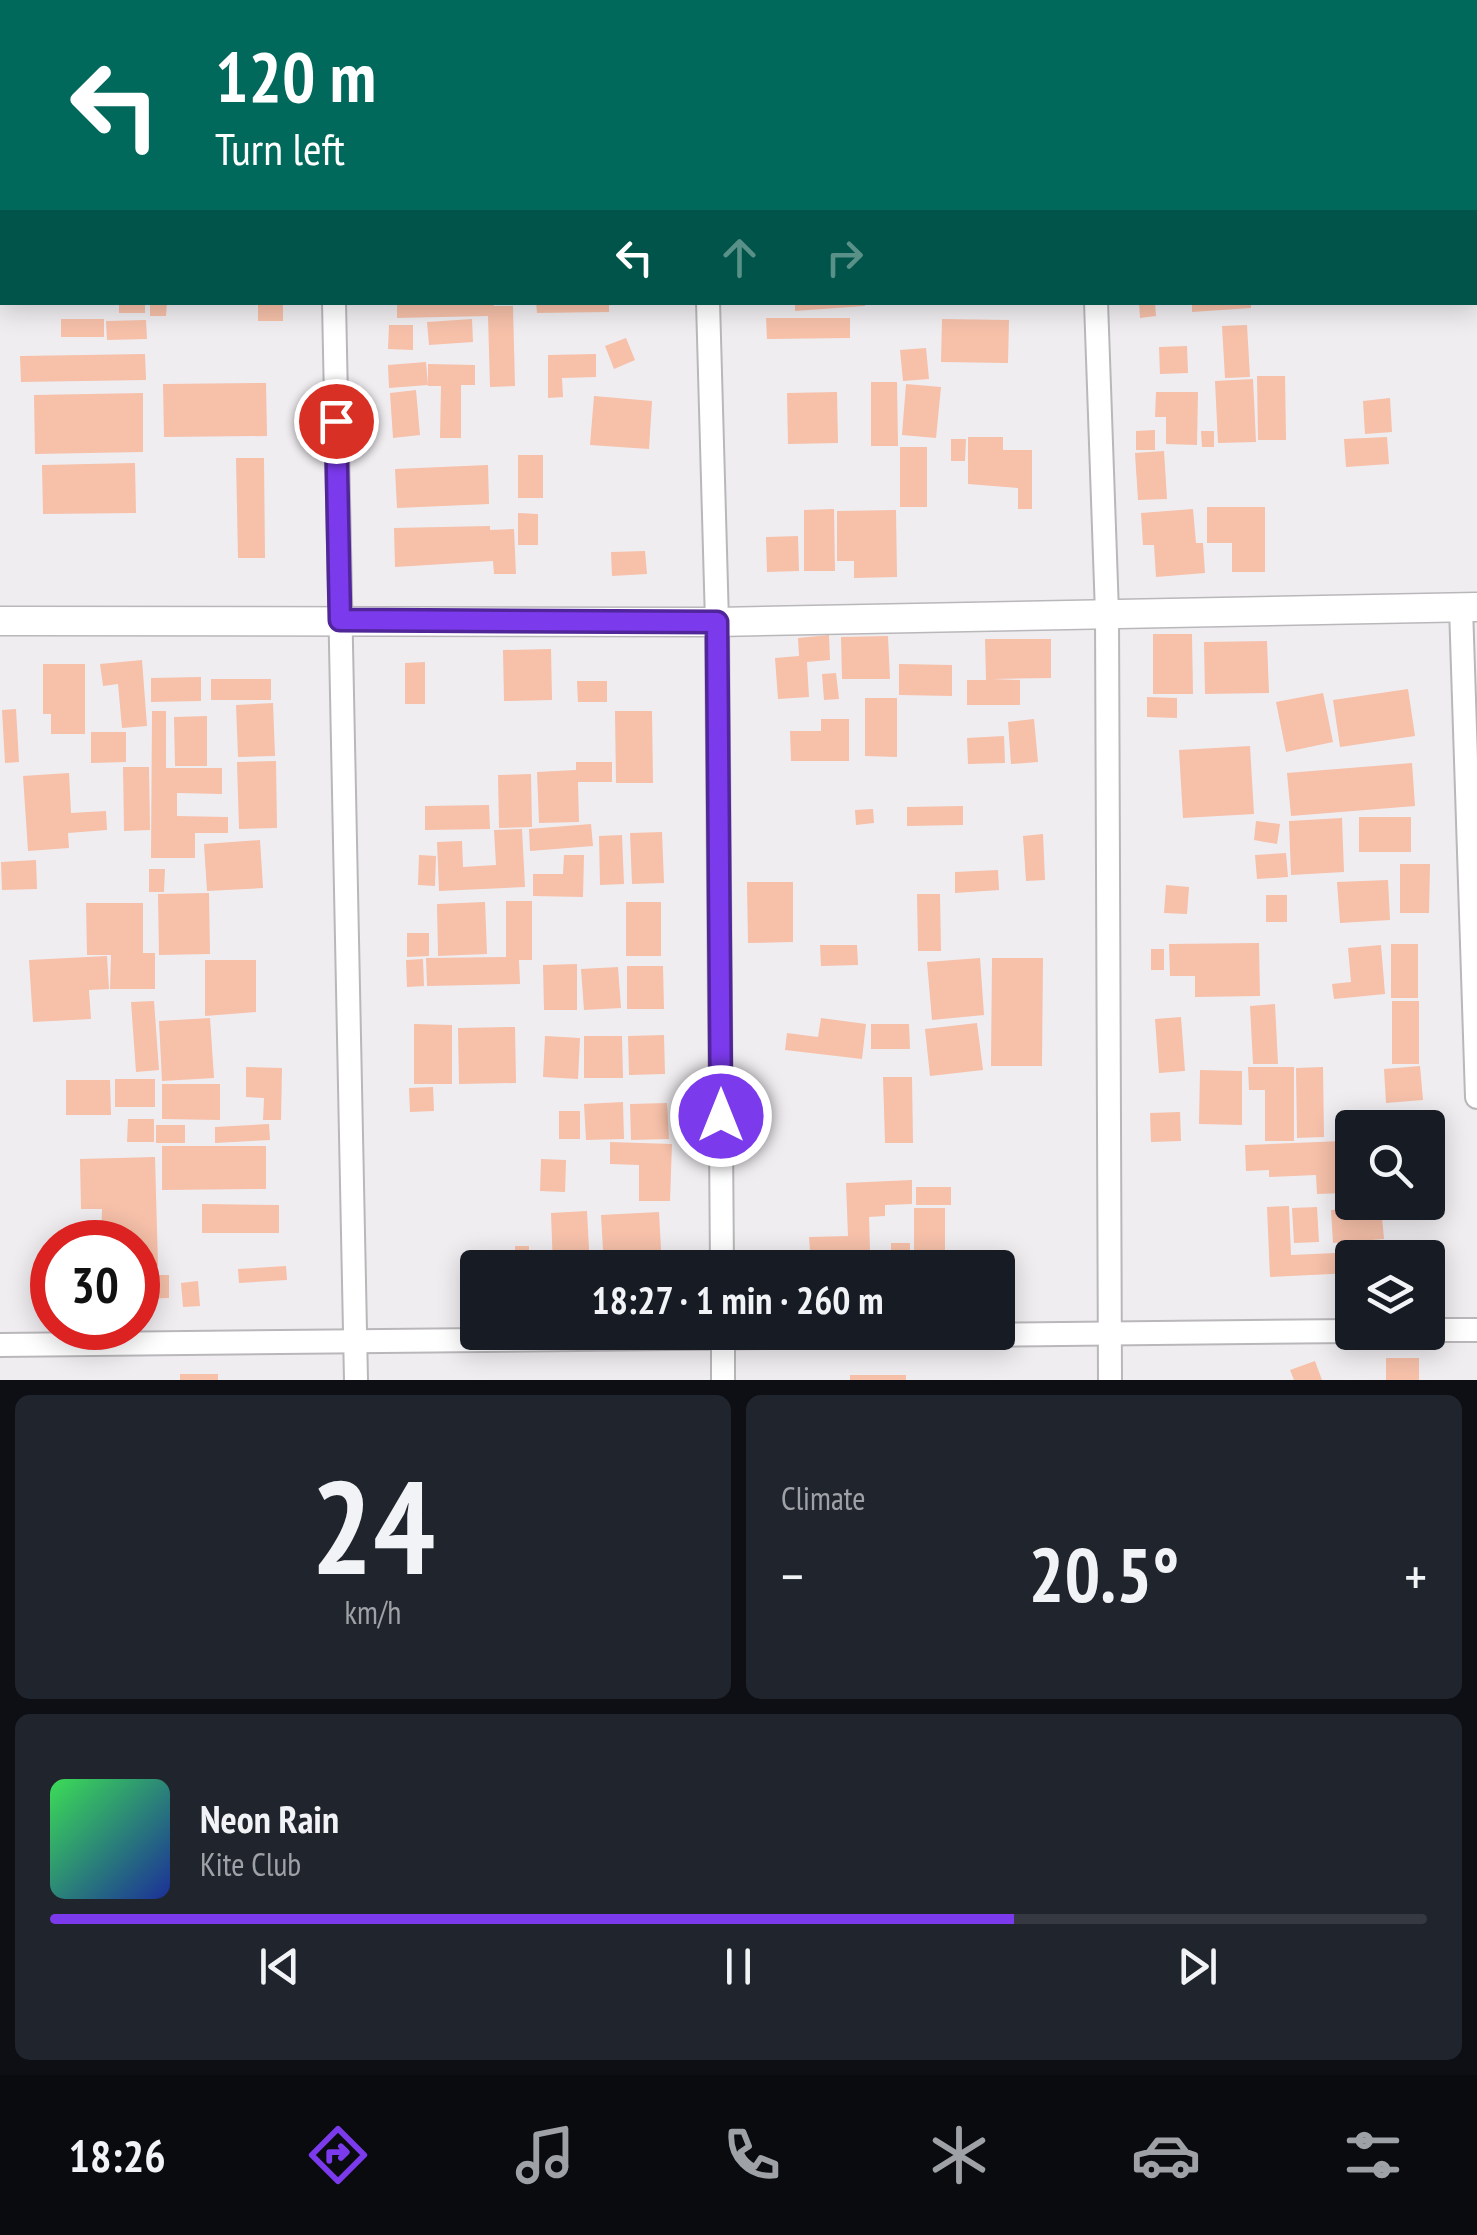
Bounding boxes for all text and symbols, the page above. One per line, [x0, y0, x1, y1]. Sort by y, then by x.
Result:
text: 120 m [215, 31, 376, 121]
icon: left [50, 40, 180, 170]
text: Turn left [215, 119, 345, 177]
icon: left [607, 230, 662, 285]
icon: ahead [712, 230, 767, 285]
icon: right [817, 230, 872, 285]
pin [294, 379, 379, 464]
icon: arrive [309, 394, 364, 449]
position arrow [669, 1064, 773, 1168]
map controls [1335, 1110, 1445, 1350]
button: search [1335, 1110, 1445, 1220]
speed limit sign: 30 [30, 1220, 160, 1350]
button: layers [1335, 1240, 1445, 1350]
text: 18:27 · 1 min · 260 m [591, 1275, 884, 1324]
text: 24 [311, 1442, 435, 1610]
text: Climate [781, 1477, 865, 1519]
text: 20.5° [1029, 1526, 1179, 1623]
text: − [781, 1540, 804, 1611]
text: + [1404, 1540, 1427, 1611]
text: km/h [345, 1591, 401, 1633]
text: Neon Rain [200, 1794, 339, 1843]
text: Kite Club [200, 1843, 301, 1885]
icon: previous [252, 1939, 307, 1994]
icon: pause [711, 1939, 766, 1994]
icon: next [1170, 1939, 1225, 1994]
icon: directions [303, 2120, 373, 2190]
icon: music [510, 2120, 580, 2190]
icon: phone [717, 2120, 787, 2190]
icon: climate [924, 2120, 994, 2190]
icon: car [1131, 2120, 1201, 2190]
icon: filters [1338, 2120, 1408, 2190]
text: 18:26 [69, 2126, 166, 2184]

